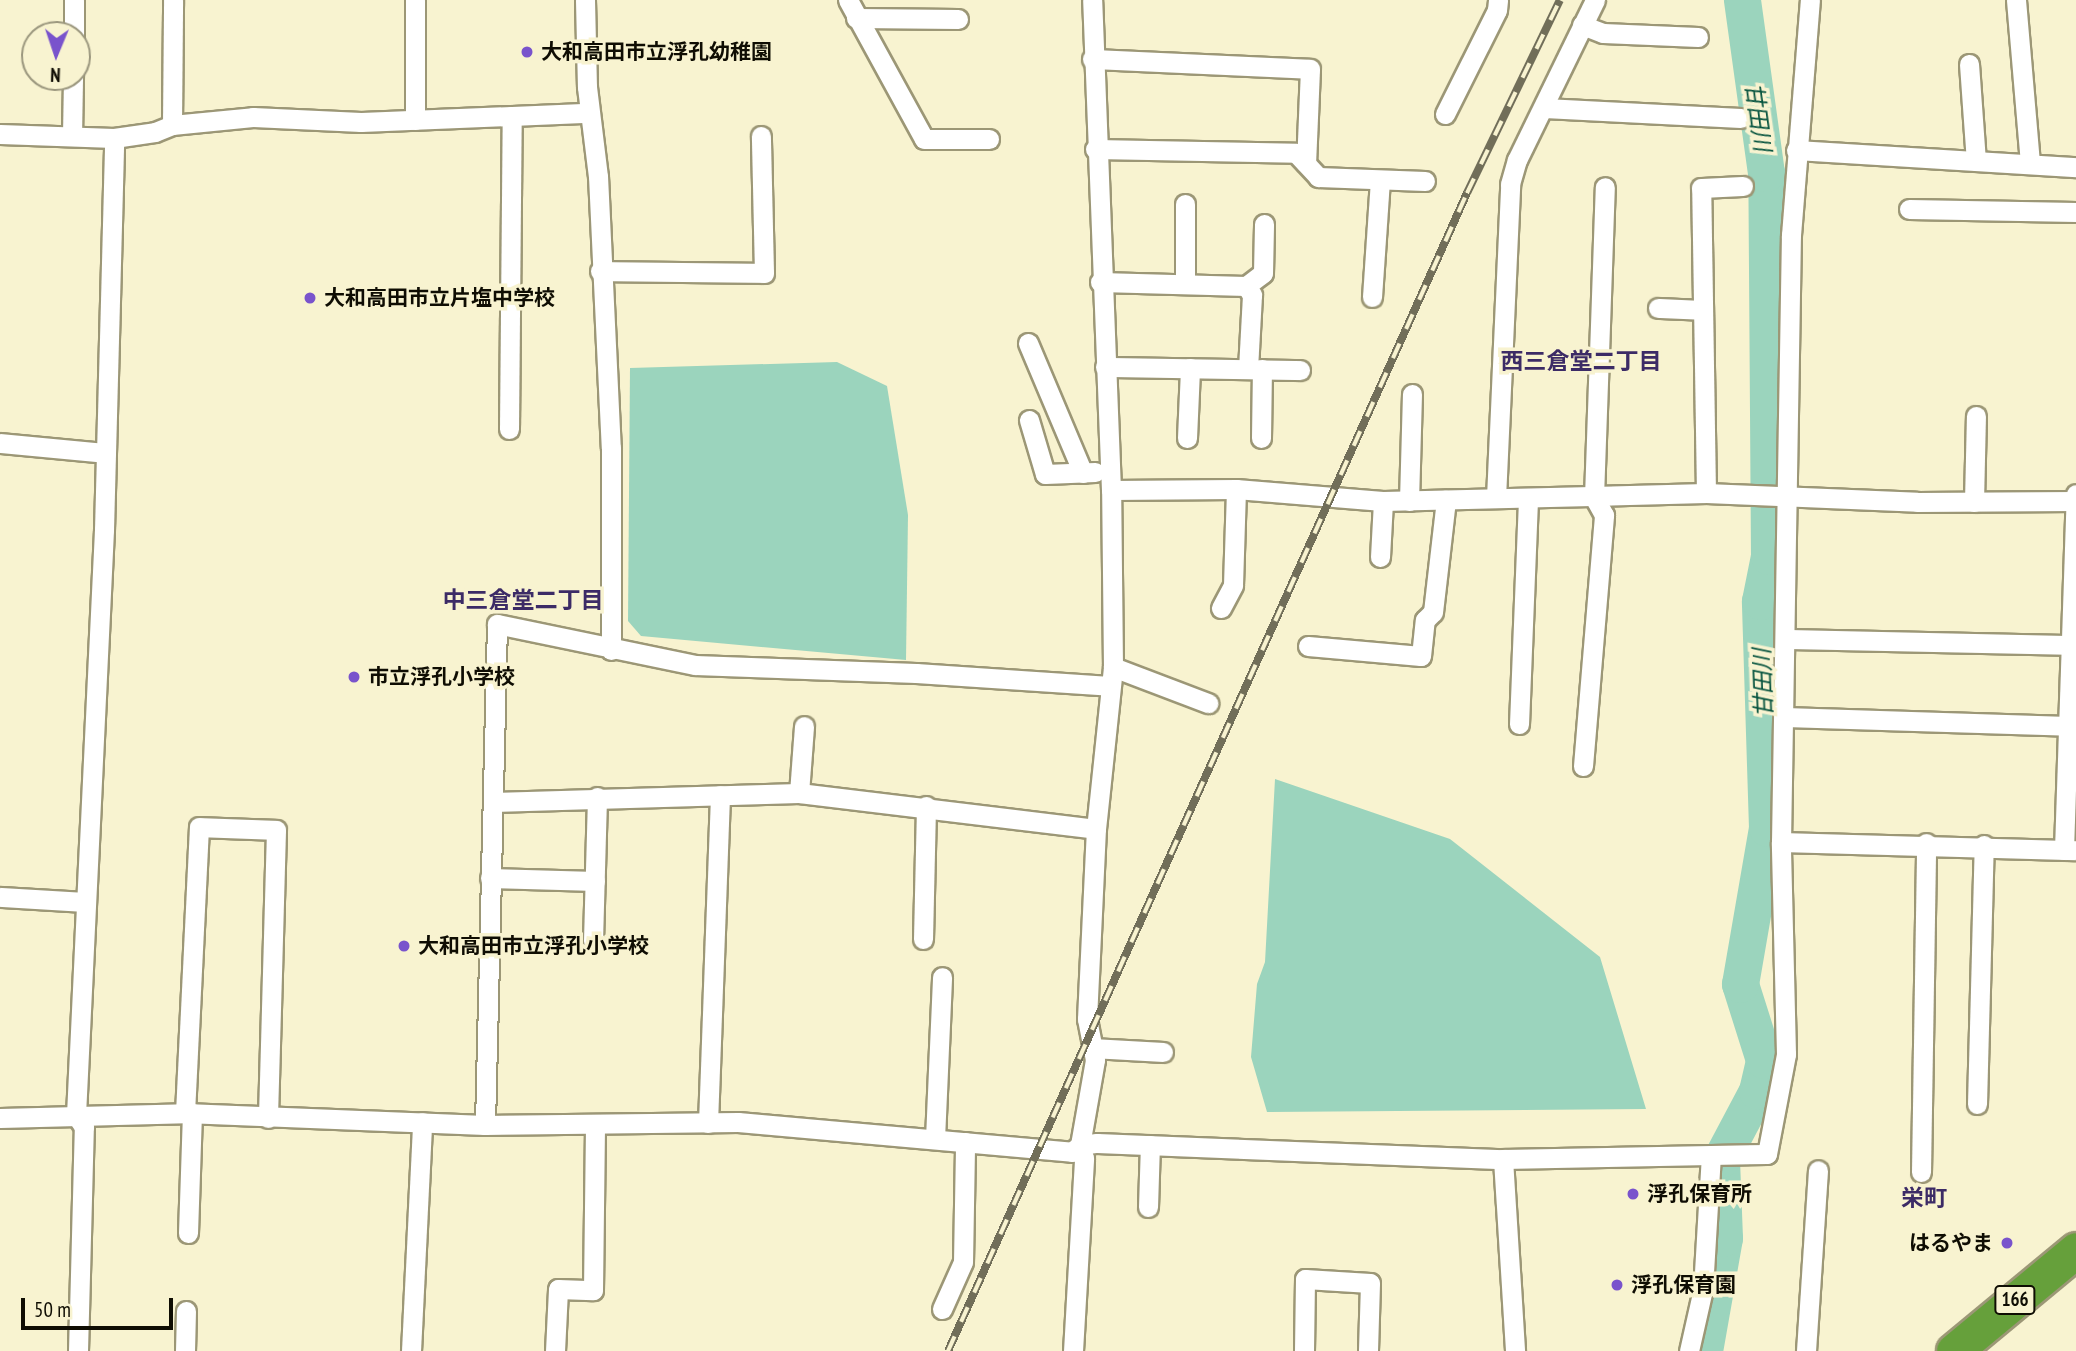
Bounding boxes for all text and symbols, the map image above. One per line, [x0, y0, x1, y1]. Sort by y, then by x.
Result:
north arrow [21, 21, 91, 91]
place label: 大和高田市立浮孔幼稚園 [541, 39, 772, 65]
marker: 大和高田市立浮孔幼稚園 [519, 44, 535, 60]
text: N [50, 63, 61, 87]
water label: 甘田川 [1740, 81, 1776, 153]
place label: 大和高田市立片塩中学校 [324, 285, 555, 311]
marker: 大和高田市立片塩中学校 [302, 290, 318, 306]
district label: 西三倉堂二丁目 [1501, 347, 1661, 375]
district label: 中三倉堂二丁目 [443, 586, 603, 614]
water label: 甘田川 [1748, 648, 1778, 718]
place label: 市立浮孔小学校 [368, 664, 515, 690]
marker: 市立浮孔小学校 [346, 669, 362, 685]
place label: 大和高田市立浮孔小学校 [418, 933, 649, 959]
marker: 大和高田市立浮孔小学校 [396, 938, 412, 954]
place label: 浮孔保育所 [1647, 1181, 1752, 1207]
district label: 栄町 [1901, 1184, 1947, 1212]
marker: 浮孔保育所 [1625, 1186, 1641, 1202]
place label: はるやま [1909, 1230, 1993, 1256]
marker: はるやま [1999, 1235, 2015, 1251]
place label: 浮孔保育園 [1631, 1272, 1736, 1298]
marker: 浮孔保育園 [1609, 1277, 1625, 1293]
scale bar [24, 1284, 177, 1328]
road number: 166 [1994, 1284, 2036, 1316]
text: 50 m [34, 1296, 71, 1323]

